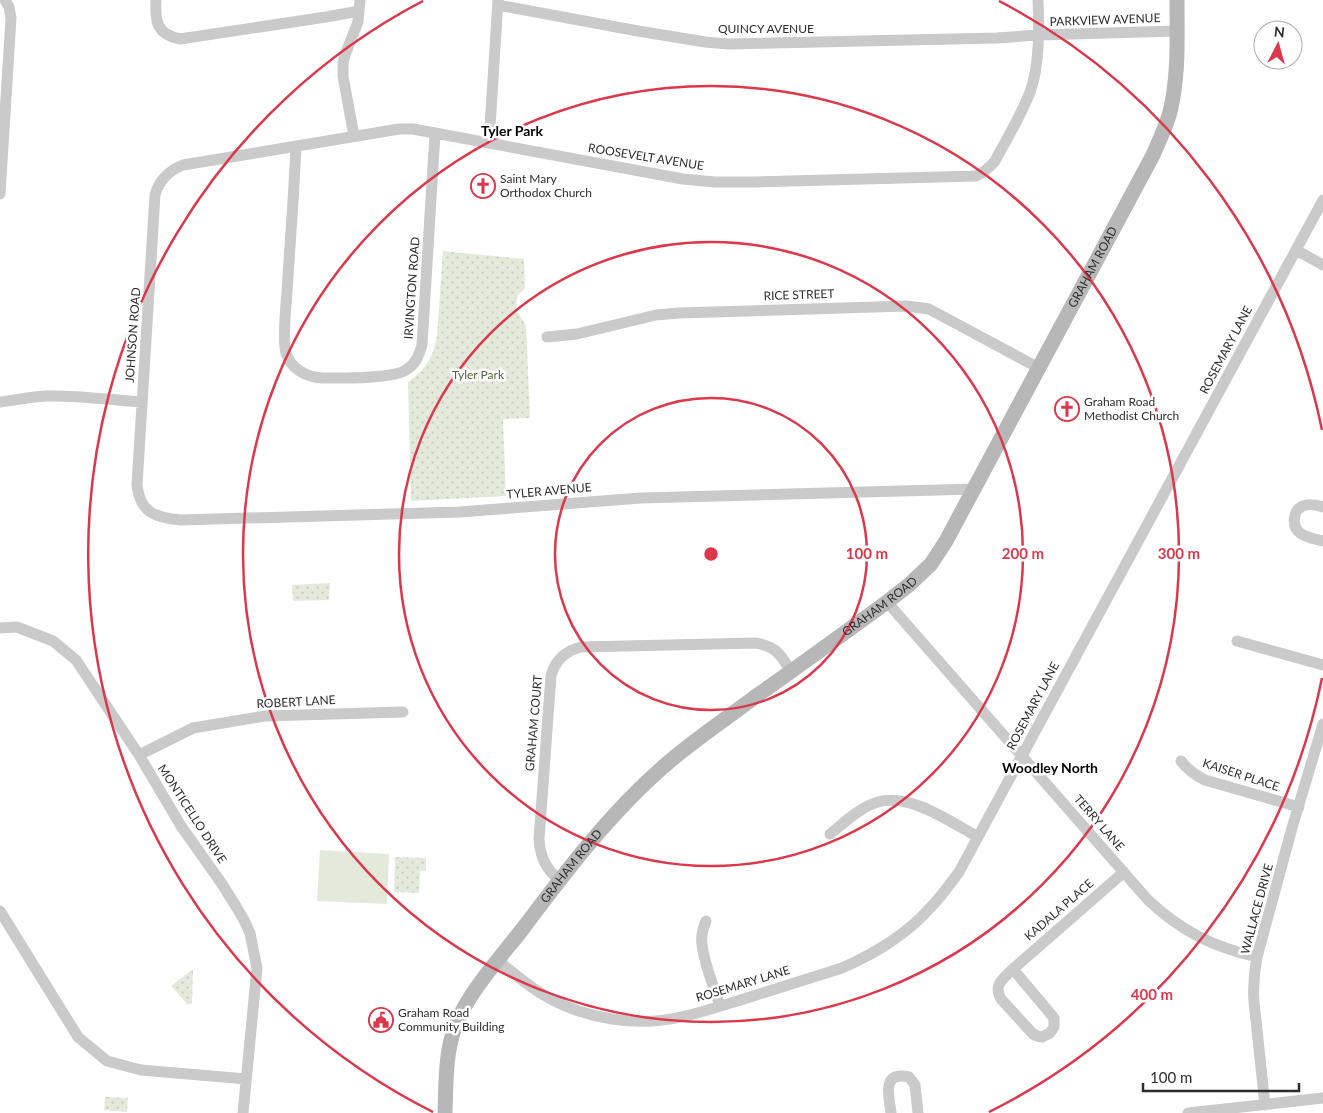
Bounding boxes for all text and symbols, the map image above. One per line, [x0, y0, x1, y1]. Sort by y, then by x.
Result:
street label: PARKVIEW AVENUE [1049, 10, 1161, 29]
north arrow [1253, 20, 1303, 70]
street label: QUINCY AVENUE [718, 21, 814, 36]
text: N [1273, 23, 1286, 41]
district label: Tyler Park [481, 122, 544, 139]
street label: ROOSEVELT AVENUE [587, 140, 705, 173]
place label: Saint Mary Orthodox Church [500, 171, 592, 200]
church icon: Saint Mary Orthodox Church [470, 173, 496, 199]
street label: GRAHAM ROAD [1065, 224, 1120, 310]
street label: IRVINGTON ROAD [400, 236, 423, 340]
street label: RICE STREET [763, 286, 835, 303]
street label: JOHNSON ROAD [122, 287, 143, 383]
street label: ROSEMARY LANE [1196, 303, 1255, 396]
park label: Tyler Park [452, 367, 505, 382]
place label: Graham Road Methodist Church [1084, 394, 1179, 423]
church icon: Graham Road Methodist Church [1054, 396, 1080, 422]
street label: TYLER AVENUE [506, 479, 592, 502]
text: 100 m [846, 544, 888, 562]
text: 200 m [1002, 544, 1044, 562]
text: 300 m [1158, 544, 1200, 562]
centre of rings [702, 545, 720, 563]
street label: GRAHAM ROAD [839, 573, 920, 639]
street label: ROSEMARY LANE [1003, 659, 1062, 752]
street label: GRAHAM COURT [522, 674, 545, 772]
street label: ROBERT LANE [256, 692, 336, 711]
street label: KAISER PLACE [1201, 755, 1281, 794]
district label: Woodley North [1002, 759, 1098, 776]
street label: MONTICELLO DRIVE [155, 761, 230, 866]
street label: TERRY LANE [1071, 792, 1128, 854]
street label: GRAHAM ROAD [537, 826, 605, 906]
street label: WALLACE DRIVE [1237, 862, 1276, 956]
street label: KADALA PLACE [1021, 876, 1096, 944]
street label: ROSEMARY LANE [694, 962, 792, 1005]
text: 400 m [1131, 985, 1173, 1003]
place label: Graham Road Community Building [398, 1005, 505, 1034]
public building icon: Graham Road Community Building [368, 1007, 394, 1033]
scale bar [1143, 1060, 1299, 1092]
text: 100 m [1150, 1068, 1192, 1086]

